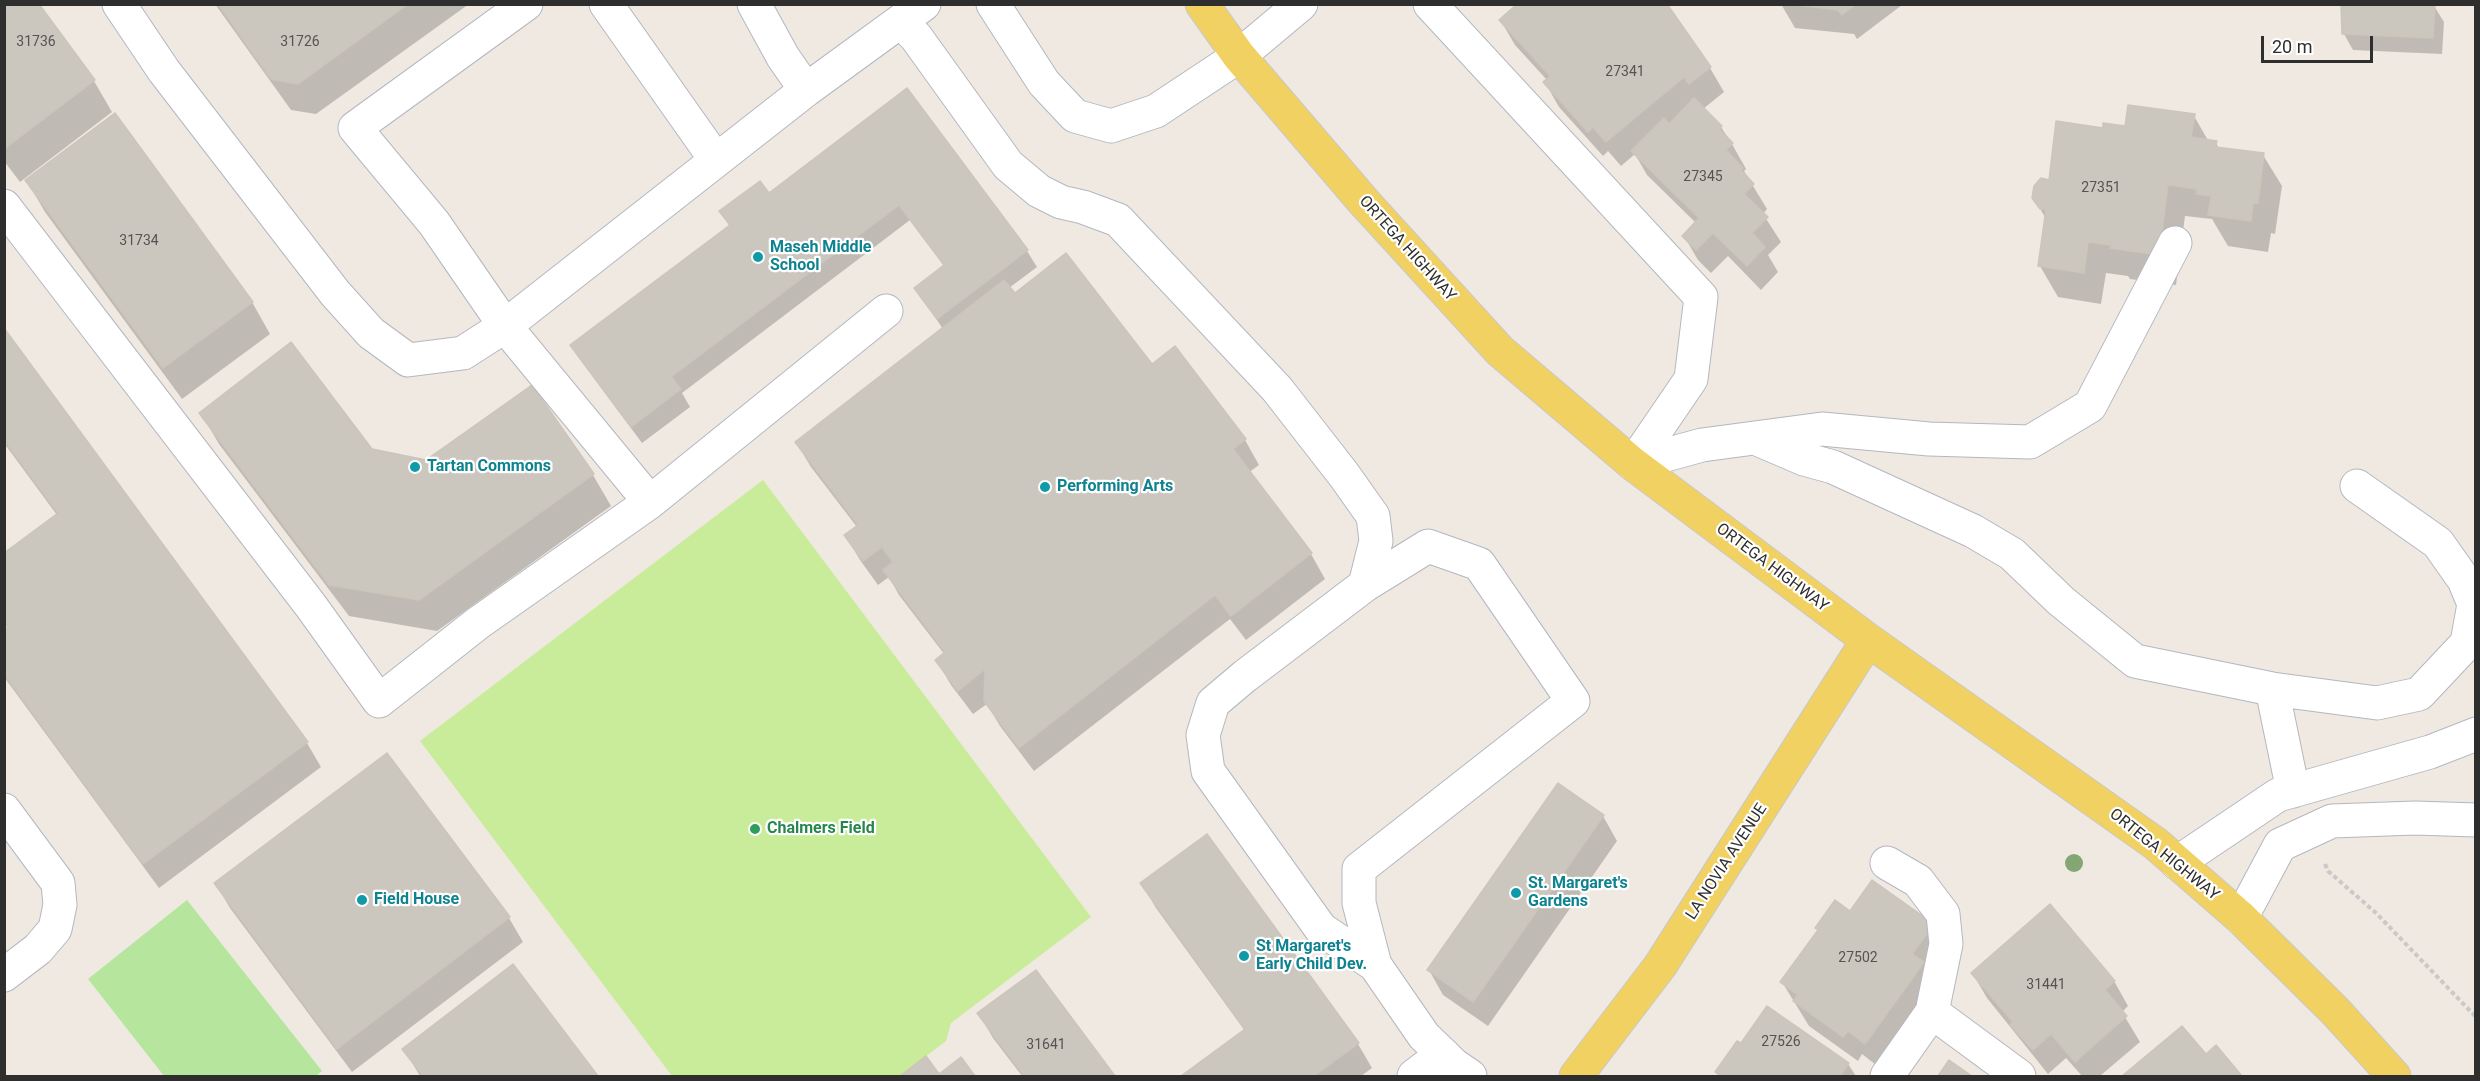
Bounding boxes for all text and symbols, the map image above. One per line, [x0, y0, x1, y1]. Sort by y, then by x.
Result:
scale bar [2264, 24, 2376, 62]
house number: 31736 [16, 34, 56, 50]
house number: 31726 [280, 34, 320, 50]
text: 20 m [2272, 36, 2312, 57]
house number: 27341 [1605, 64, 1645, 80]
house number: 27345 [1683, 169, 1723, 185]
house number: 27351 [2081, 180, 2121, 196]
street label: ORTEGA HIGHWAY [1355, 192, 1459, 306]
house number: 31734 [119, 233, 159, 249]
place label: Maseh Middle School [770, 238, 872, 276]
marker: Maseh Middle School [751, 250, 765, 264]
place label: Tartan Commons [427, 457, 551, 477]
marker: Tartan Commons [408, 460, 422, 474]
place label: Performing Arts [1057, 477, 1173, 497]
marker: Performing Arts [1038, 480, 1052, 494]
street label: ORTEGA HIGHWAY [1712, 520, 1832, 616]
street label: LA NOVIA AVENUE [1682, 800, 1772, 924]
street label: ORTEGA HIGHWAY [2105, 805, 2223, 905]
place label: Chalmers Field [767, 819, 875, 839]
marker: Chalmers Field [748, 822, 762, 836]
place label: St. Margaret's Gardens [1528, 874, 1628, 912]
marker: St. Margaret's Gardens [1509, 886, 1523, 900]
place label: Field House [374, 890, 459, 910]
marker: Field House [355, 893, 369, 907]
place label: St Margaret's Early Child Dev. [1256, 937, 1367, 975]
marker: St Margaret's Early Child Dev. [1237, 949, 1251, 963]
house number: 27502 [1838, 950, 1878, 966]
house number: 31441 [2026, 977, 2066, 993]
house number: 27526 [1761, 1034, 1801, 1050]
house number: 31641 [1026, 1037, 1066, 1053]

